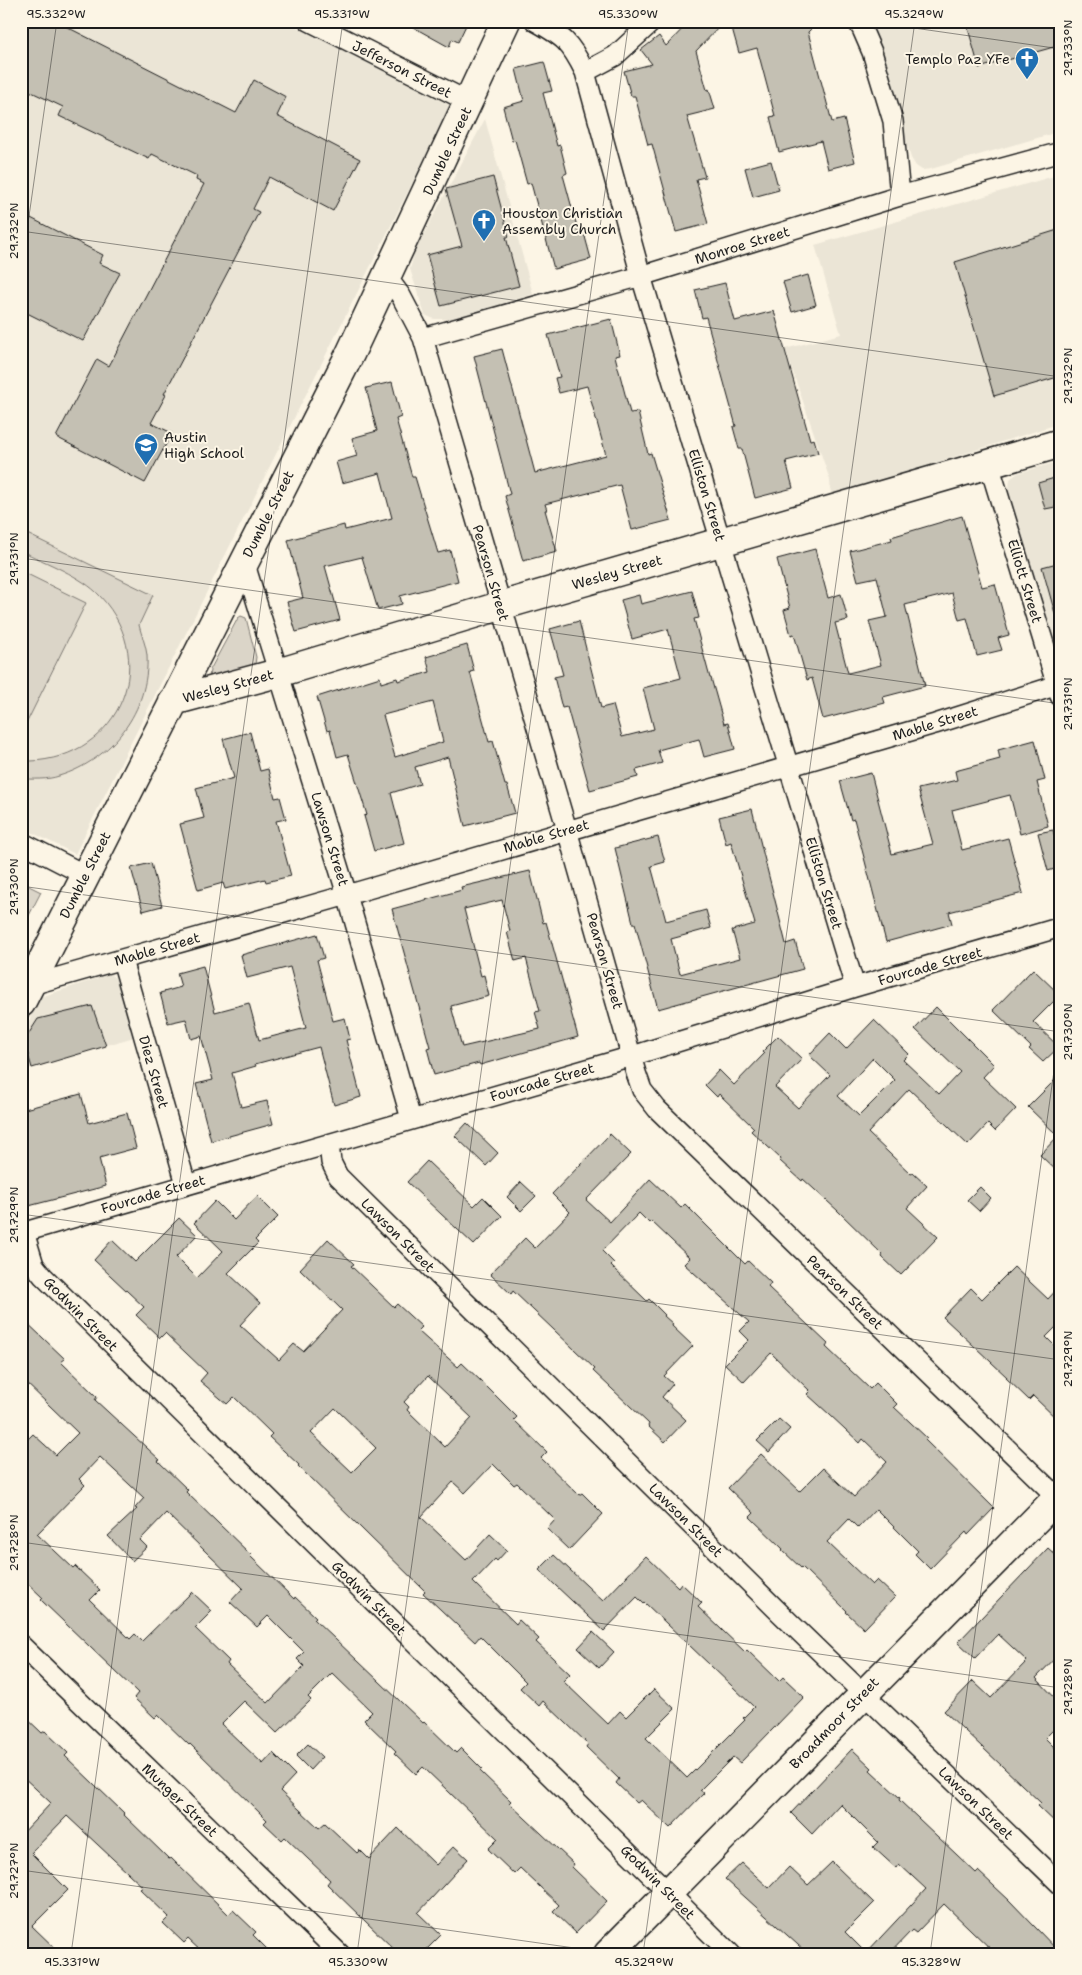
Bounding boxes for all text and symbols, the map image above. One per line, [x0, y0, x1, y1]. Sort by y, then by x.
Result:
text: 95.332°W [26, 6, 86, 22]
text: 95.331°W [314, 6, 370, 22]
text: 95.330°W [598, 6, 658, 22]
text: 95.329°W [884, 6, 944, 22]
text: 29.733°N [1060, 20, 1076, 76]
street label: Jefferson Street [349, 36, 455, 102]
church icon: Templo Paz YFe [1014, 46, 1040, 80]
place label: Templo Paz YFe [905, 50, 1010, 68]
street label: Dumble Street [419, 104, 475, 198]
text: 29.732°N [6, 203, 22, 259]
place label: Houston Christian Assembly Church [502, 204, 623, 238]
church icon: Houston Christian Assembly Church [471, 208, 497, 242]
street label: Monroe Street [692, 222, 792, 268]
text: 29.732°N [1060, 348, 1076, 404]
place label: Austin High School [164, 428, 245, 462]
school or university icon: Austin High School [133, 432, 159, 466]
street label: Elliston Street [684, 447, 730, 543]
street label: Dumble Street [238, 467, 298, 561]
street label: Pearson Street [469, 523, 513, 623]
text: 29.731°N [6, 532, 22, 586]
street label: Elliott Street [1004, 537, 1046, 625]
street label: Wesley Street [570, 550, 664, 594]
street label: Wesley Street [181, 665, 275, 707]
text: 29.731°N [1060, 677, 1076, 731]
street label: Mable Street [890, 701, 980, 745]
street label: Lawson Street [307, 790, 353, 888]
street label: Mable Street [501, 815, 591, 857]
street label: Dumble Street [55, 828, 115, 922]
street label: Elliston Street [801, 835, 847, 931]
text: 29.730°N [6, 858, 22, 916]
street label: Pearson Street [583, 911, 627, 1011]
street label: Mable Street [112, 928, 202, 970]
street label: Fourcade Street [876, 943, 984, 989]
text: 29.730°N [1060, 1003, 1076, 1061]
street label: Diez Street [135, 1033, 173, 1111]
street label: Fourcade Street [488, 1059, 596, 1105]
street label: Fourcade Street [99, 1171, 207, 1217]
text: 29.729°N [6, 1187, 22, 1243]
street label: Lawson Street [357, 1194, 439, 1276]
street label: Pearson Street [803, 1251, 887, 1333]
street label: Godwin Street [40, 1273, 122, 1355]
text: 29.729°N [1060, 1331, 1076, 1387]
street label: Lawson Street [645, 1479, 727, 1561]
text: 29.728°N [6, 1514, 22, 1572]
street label: Godwin Street [328, 1557, 410, 1639]
text: 29.728°N [1060, 1658, 1076, 1716]
street label: Broadmoor Street [785, 1673, 883, 1773]
street label: Munger Street [138, 1759, 222, 1841]
street label: Lawson Street [935, 1763, 1017, 1843]
street label: Godwin Street [617, 1841, 699, 1923]
text: 29.727°N [6, 1843, 22, 1899]
text: 95.331°W [44, 1954, 100, 1970]
text: 95.330°W [328, 1954, 388, 1970]
text: 95.329°W [614, 1954, 674, 1970]
text: 95.328°W [901, 1954, 961, 1970]

